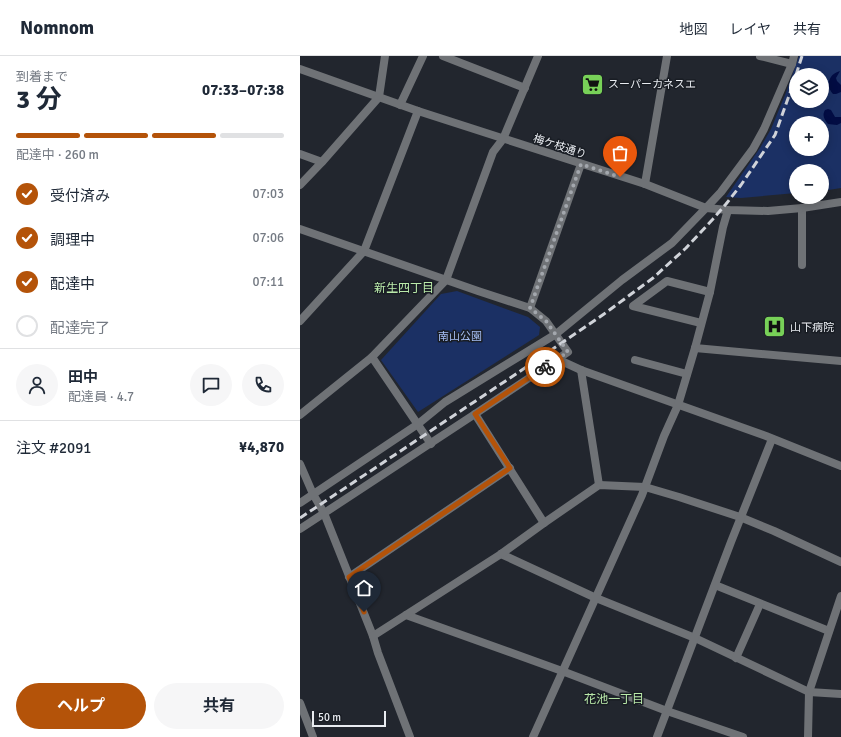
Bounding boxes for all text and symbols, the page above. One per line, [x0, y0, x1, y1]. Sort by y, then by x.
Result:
text: Nomnom [20, 16, 94, 40]
text: 地図 [679, 21, 707, 38]
text: レイヤ [729, 21, 771, 38]
text: 共有 [793, 21, 821, 38]
map controls [789, 68, 829, 204]
button: layers [789, 68, 829, 108]
text: 到着まで [16, 69, 68, 85]
supermarket icon: スーパーカネスエ [580, 71, 606, 97]
place label: スーパーカネスエ [608, 78, 696, 91]
text: 07:33–07:38 [202, 81, 284, 99]
text: 3 分 [16, 84, 62, 116]
button: + [789, 116, 829, 156]
street label: 梅ケ枝通り [532, 132, 588, 161]
pin [603, 136, 637, 177]
icon: bag [609, 142, 631, 164]
text: 配達中 · 260 m [16, 147, 99, 163]
button: − [789, 164, 829, 204]
icon: check [16, 183, 38, 205]
text: 07:03 [252, 186, 284, 202]
text: 受付済み [50, 187, 110, 205]
icon: check [16, 227, 38, 249]
text: 07:06 [252, 230, 284, 246]
text: 調理中 [50, 231, 95, 249]
icon: check [16, 271, 38, 293]
text: 07:11 [252, 274, 284, 290]
text: 配達中 [50, 275, 95, 293]
district label: 新生四丁目 [374, 281, 434, 296]
hospital icon: 山下病院 [761, 314, 787, 340]
text: 配達完了 [50, 319, 110, 337]
place label: 山下病院 [790, 321, 834, 334]
park label: 南山公園 [438, 330, 482, 343]
courier [525, 347, 565, 387]
icon: bike [534, 356, 556, 378]
button: person [16, 364, 58, 406]
button: chat [190, 364, 232, 406]
button: phone [242, 364, 284, 406]
text: 田中 [68, 368, 98, 386]
text: 配達員 · 4.7 [68, 389, 134, 405]
text: ¥4,870 [239, 438, 284, 456]
text: 注文 #2091 [16, 439, 91, 457]
pin [347, 571, 381, 612]
icon: home [353, 577, 375, 599]
button: ヘルプ [16, 683, 146, 729]
button: 共有 [154, 683, 284, 729]
district label: 花池一丁目 [584, 692, 644, 707]
scale bar [312, 709, 386, 728]
text: 50 m [318, 711, 341, 724]

